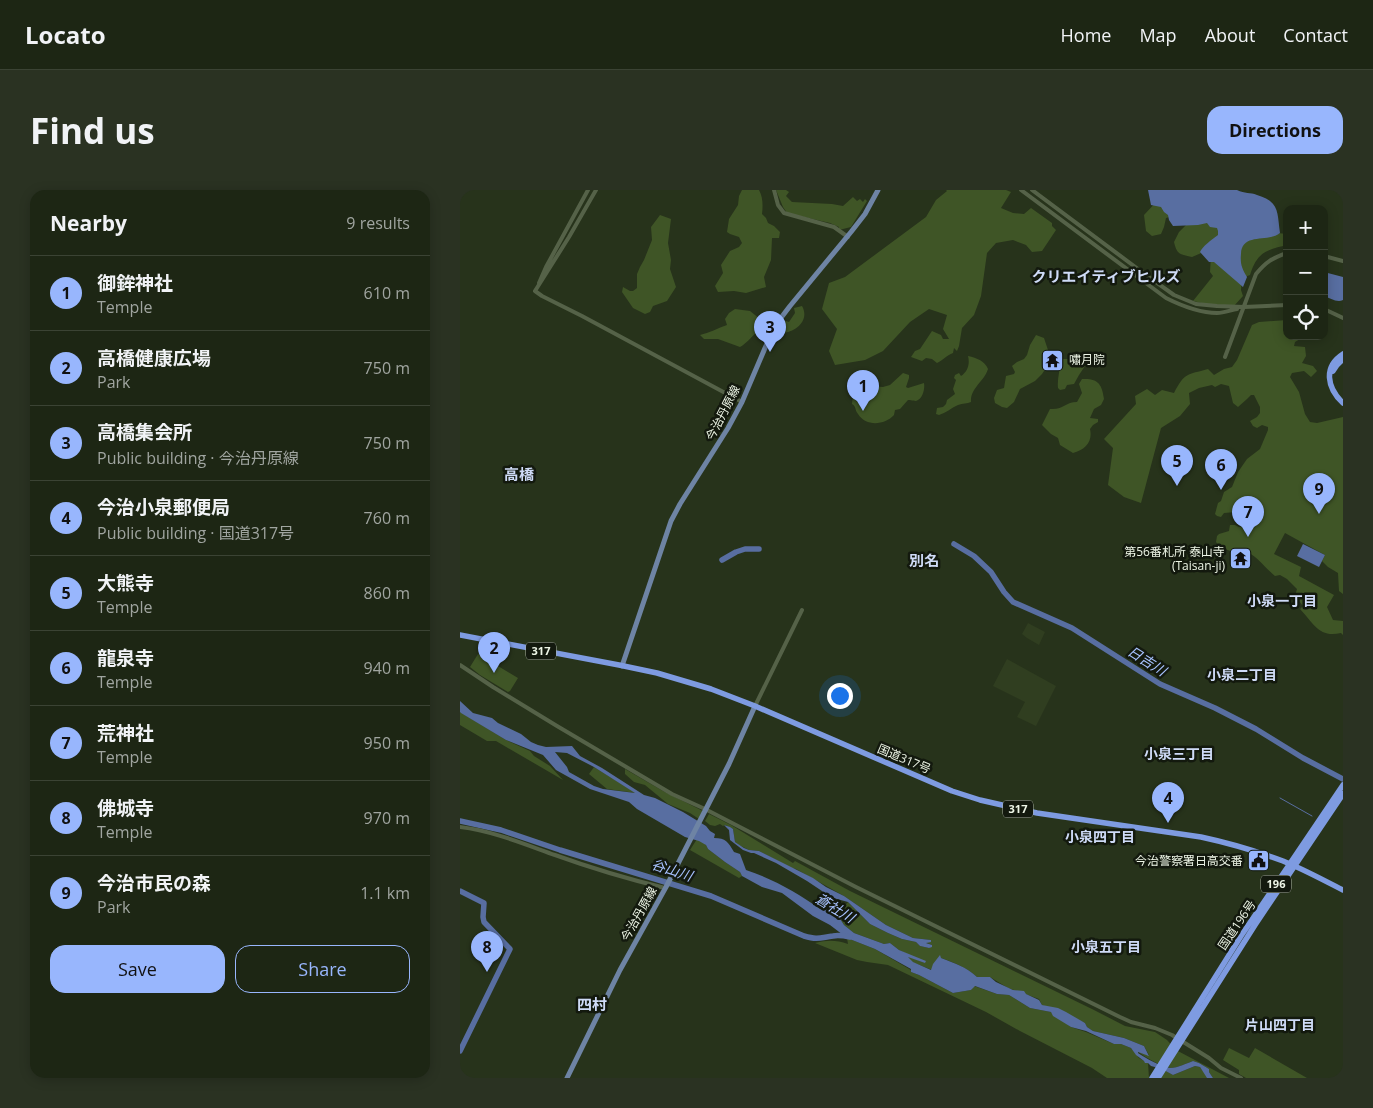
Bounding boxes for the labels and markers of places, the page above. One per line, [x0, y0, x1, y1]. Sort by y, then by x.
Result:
pin: 3 [754, 311, 786, 352]
temple icon: 嘯月院 [1041, 348, 1065, 372]
place label: 嘯月院 [1069, 351, 1105, 368]
pin: 1 [847, 370, 879, 411]
pin: 5 [1161, 445, 1193, 486]
pin: 6 [1205, 449, 1237, 490]
pin: 9 [1303, 473, 1335, 514]
pin: 7 [1232, 496, 1264, 537]
place label: 第56番札所 泰山寺 (Taisan-ji) [1124, 543, 1225, 574]
temple icon: 第56番札所 泰山寺 (Taisan-ji) [1229, 547, 1253, 571]
pin: 2 [478, 632, 510, 673]
pin: 4 [1152, 782, 1184, 823]
public building icon: 今治警察署日高交番 [1247, 849, 1271, 873]
place label: 今治警察署日高交番 [1135, 852, 1243, 869]
pin: 8 [471, 931, 503, 972]

